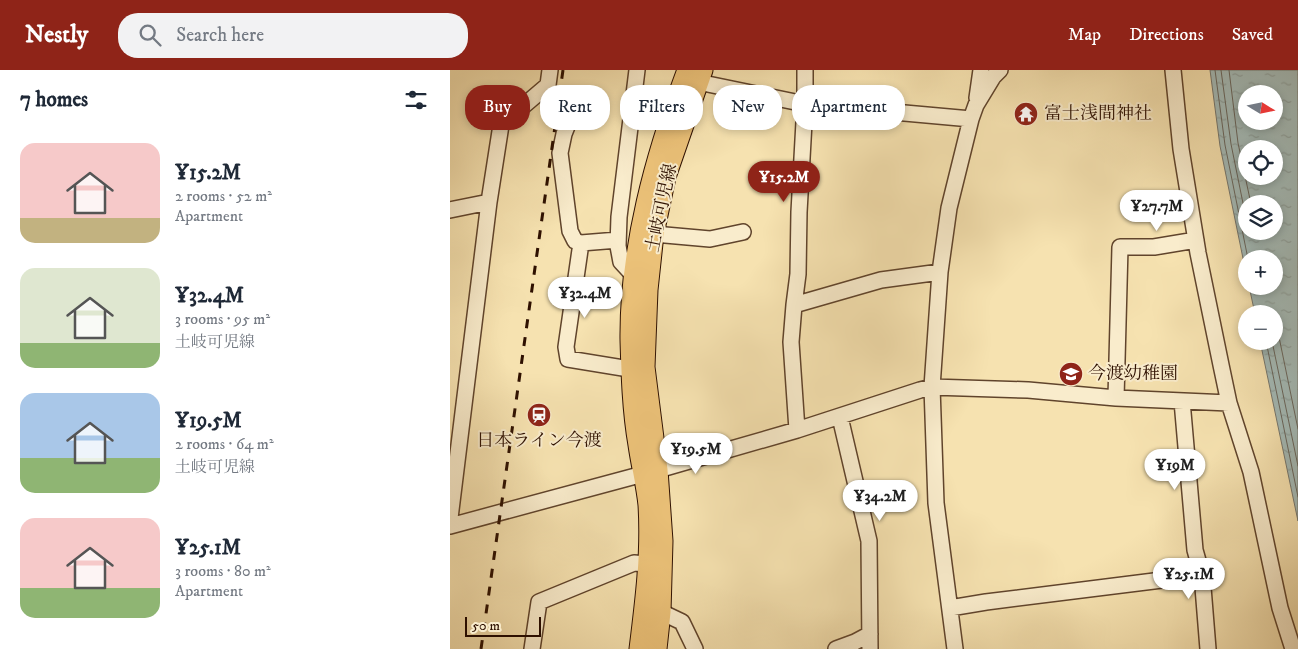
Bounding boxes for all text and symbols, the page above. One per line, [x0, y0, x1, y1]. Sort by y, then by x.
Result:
search box [118, 13, 468, 58]
text: Nestly [25, 20, 88, 50]
icon: search [136, 21, 164, 49]
text: Search here [176, 24, 264, 47]
text: Map [1068, 24, 1101, 46]
text: Directions [1129, 24, 1204, 46]
text: Saved [1232, 24, 1273, 46]
chip: Buy [465, 85, 530, 130]
chip: Rent [540, 85, 610, 130]
chip: Filters [620, 85, 703, 130]
chip: New [713, 85, 782, 130]
chip: Apartment [792, 85, 905, 130]
north arrow [1238, 85, 1282, 130]
map controls [1238, 85, 1283, 350]
icon: filters [402, 86, 430, 114]
text: 7 homes [20, 87, 88, 113]
temple icon: 富士浅間神社 [1013, 101, 1039, 127]
place label: 富士浅間神社 [1044, 103, 1152, 125]
button: locate [1238, 140, 1283, 185]
text: ¥15.2M [175, 160, 241, 186]
pin: ¥15.2M [743, 160, 825, 203]
street label: 土岐可児線 [642, 162, 682, 254]
icon: home [60, 163, 120, 223]
text: ¥15.2M [759, 167, 809, 187]
text: 2 rooms · 52 m² [175, 186, 272, 206]
pin: ¥27.7M [1116, 190, 1198, 232]
button: layers [1238, 195, 1283, 240]
text: ¥27.7M [1131, 196, 1183, 216]
text: Apartment [175, 206, 243, 226]
button: + [1238, 250, 1283, 295]
pin: ¥32.4M [544, 276, 626, 319]
text: ¥32.4M [175, 283, 244, 309]
text: ¥32.4M [559, 283, 611, 303]
icon: home [60, 288, 120, 348]
button: − [1238, 305, 1283, 350]
text: 3 rooms · 95 m² [175, 309, 270, 329]
text: 土岐可児線 [175, 332, 255, 352]
school or university icon: 今渡幼稚園 [1058, 361, 1084, 387]
place label: 今渡幼稚園 [1088, 363, 1178, 385]
station icon: 日本ライン今渡 [526, 402, 552, 428]
text: ¥19.5M [175, 408, 242, 434]
icon: home [60, 413, 120, 473]
place label: 日本ライン今渡 [476, 430, 602, 452]
pin: ¥19.5M [655, 432, 737, 475]
text: 2 rooms · 64 m² [175, 434, 274, 454]
text: ¥19.5M [671, 439, 721, 459]
pin: ¥19M [1145, 448, 1205, 491]
text: ¥19M [1155, 455, 1195, 475]
text: 土岐可児線 [175, 457, 255, 477]
pin: ¥34.2M [839, 480, 921, 522]
text: ¥34.2M [854, 486, 906, 506]
text: ¥25.1M [175, 535, 241, 561]
icon: home [60, 538, 120, 598]
pin: ¥25.1M [1148, 558, 1230, 600]
text: 3 rooms · 80 m² [175, 561, 271, 581]
text: ¥25.1M [1164, 564, 1214, 584]
text: Apartment [175, 581, 243, 601]
scale bar [465, 614, 541, 637]
text: 50 m [472, 617, 500, 635]

